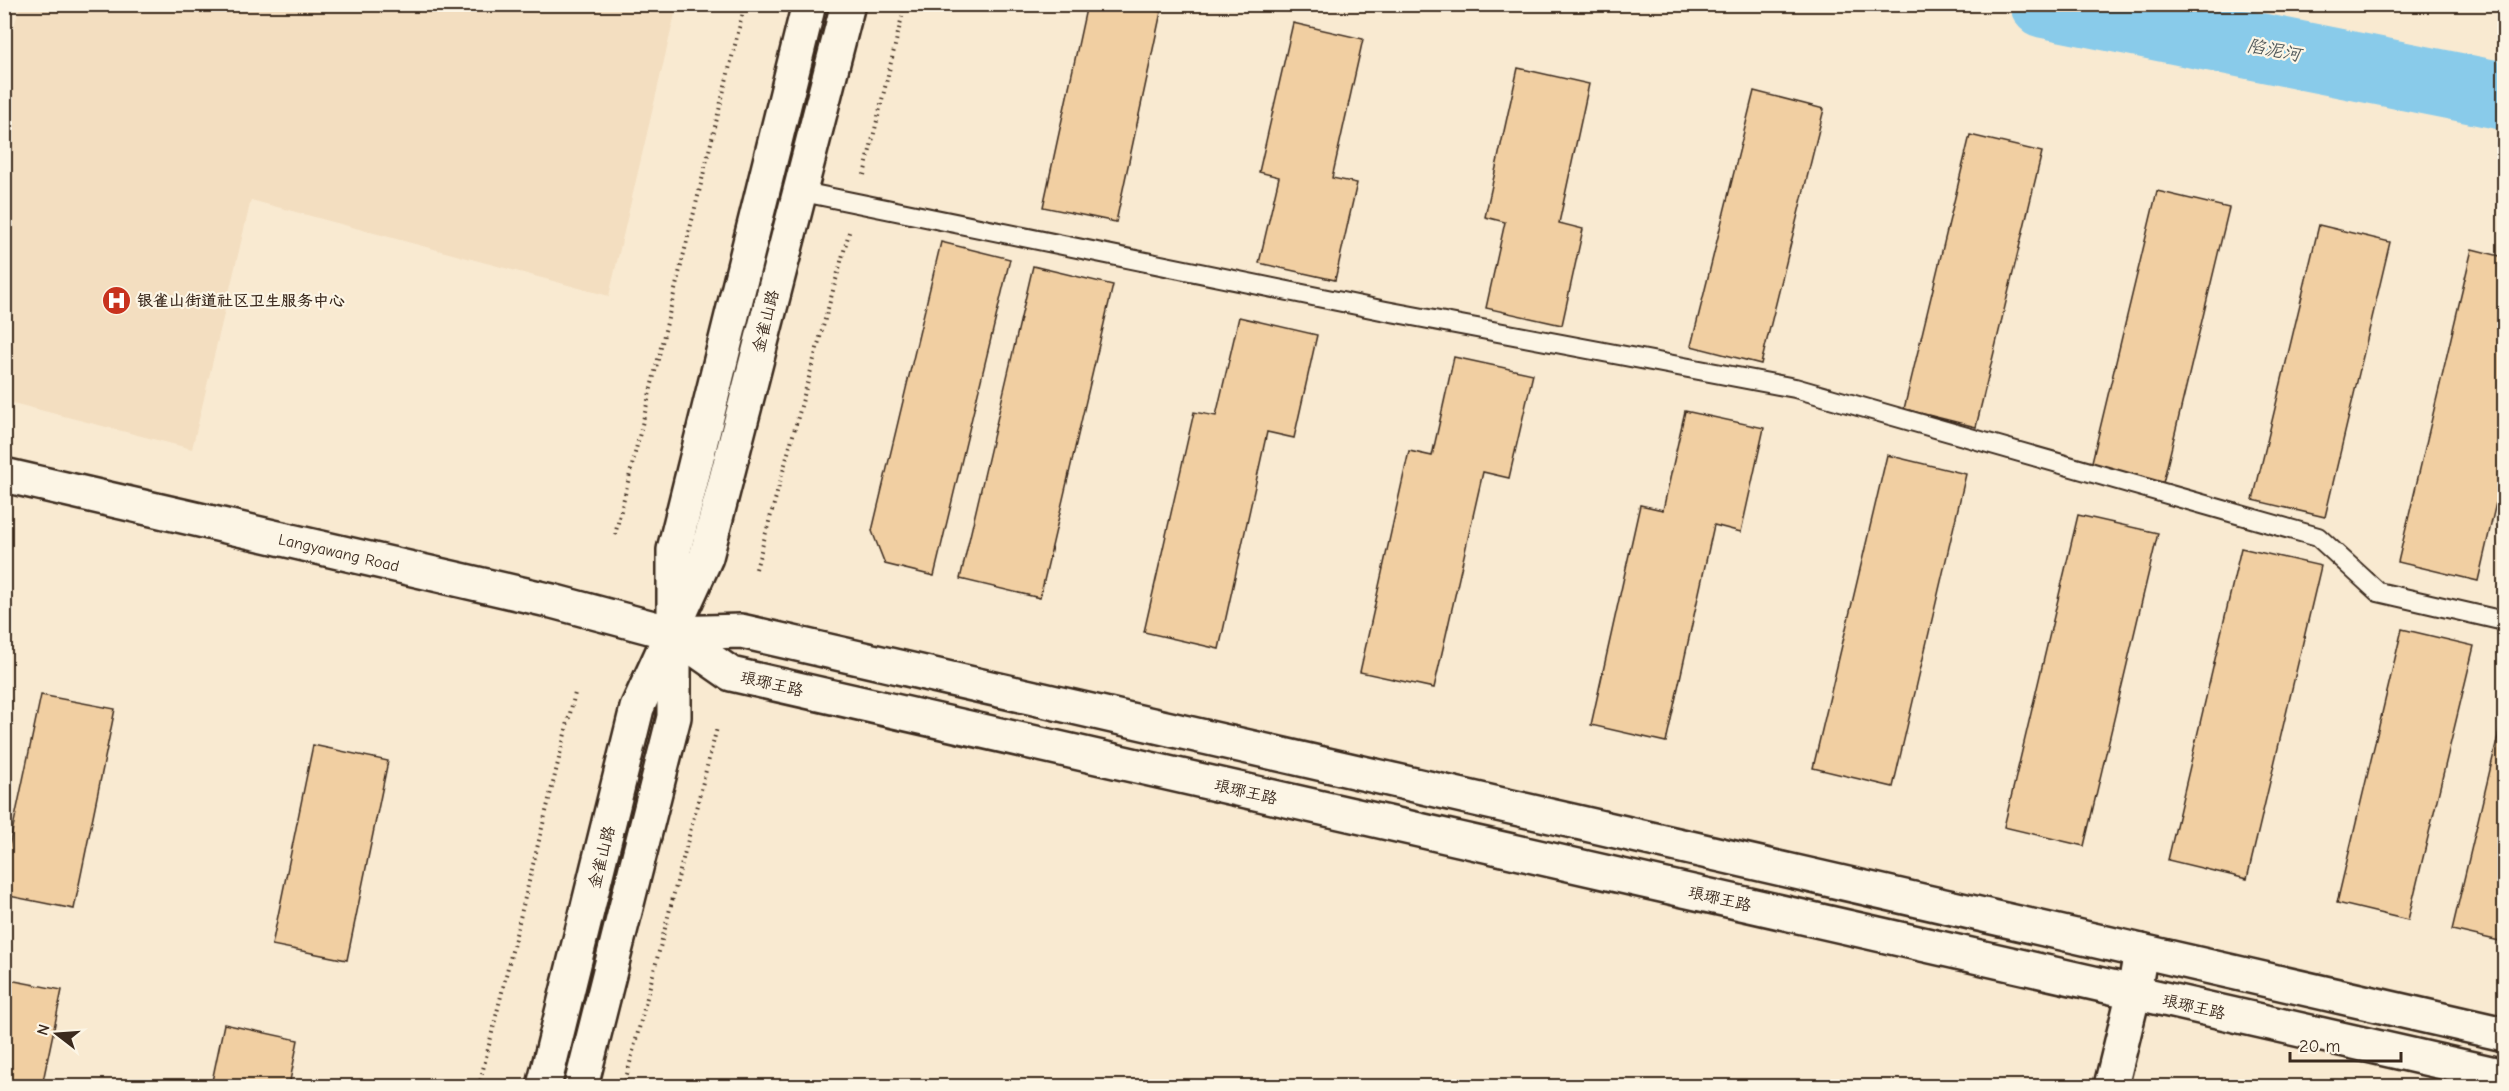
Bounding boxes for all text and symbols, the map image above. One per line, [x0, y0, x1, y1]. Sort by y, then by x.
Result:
water label: 陷泥河 [2245, 35, 2305, 67]
hospital icon: 银雀山街道社区卫生服务中心 [100, 284, 132, 316]
street label: 金雀山路 [749, 288, 782, 354]
place label: 银雀山街道社区卫生服务中心 [137, 292, 345, 310]
street label: Langyawang Road [277, 530, 401, 576]
street label: 琅琊王路 [739, 668, 805, 700]
street label: 琅琊王路 [1213, 776, 1279, 808]
street label: 金雀山路 [585, 824, 618, 890]
street label: 琅琊王路 [1687, 883, 1753, 915]
street label: 琅琊王路 [2161, 991, 2227, 1023]
north arrow [27, 1004, 87, 1064]
text: N [33, 1022, 54, 1038]
scale bar [2290, 1025, 2401, 1063]
text: 20 m [2299, 1036, 2340, 1057]

